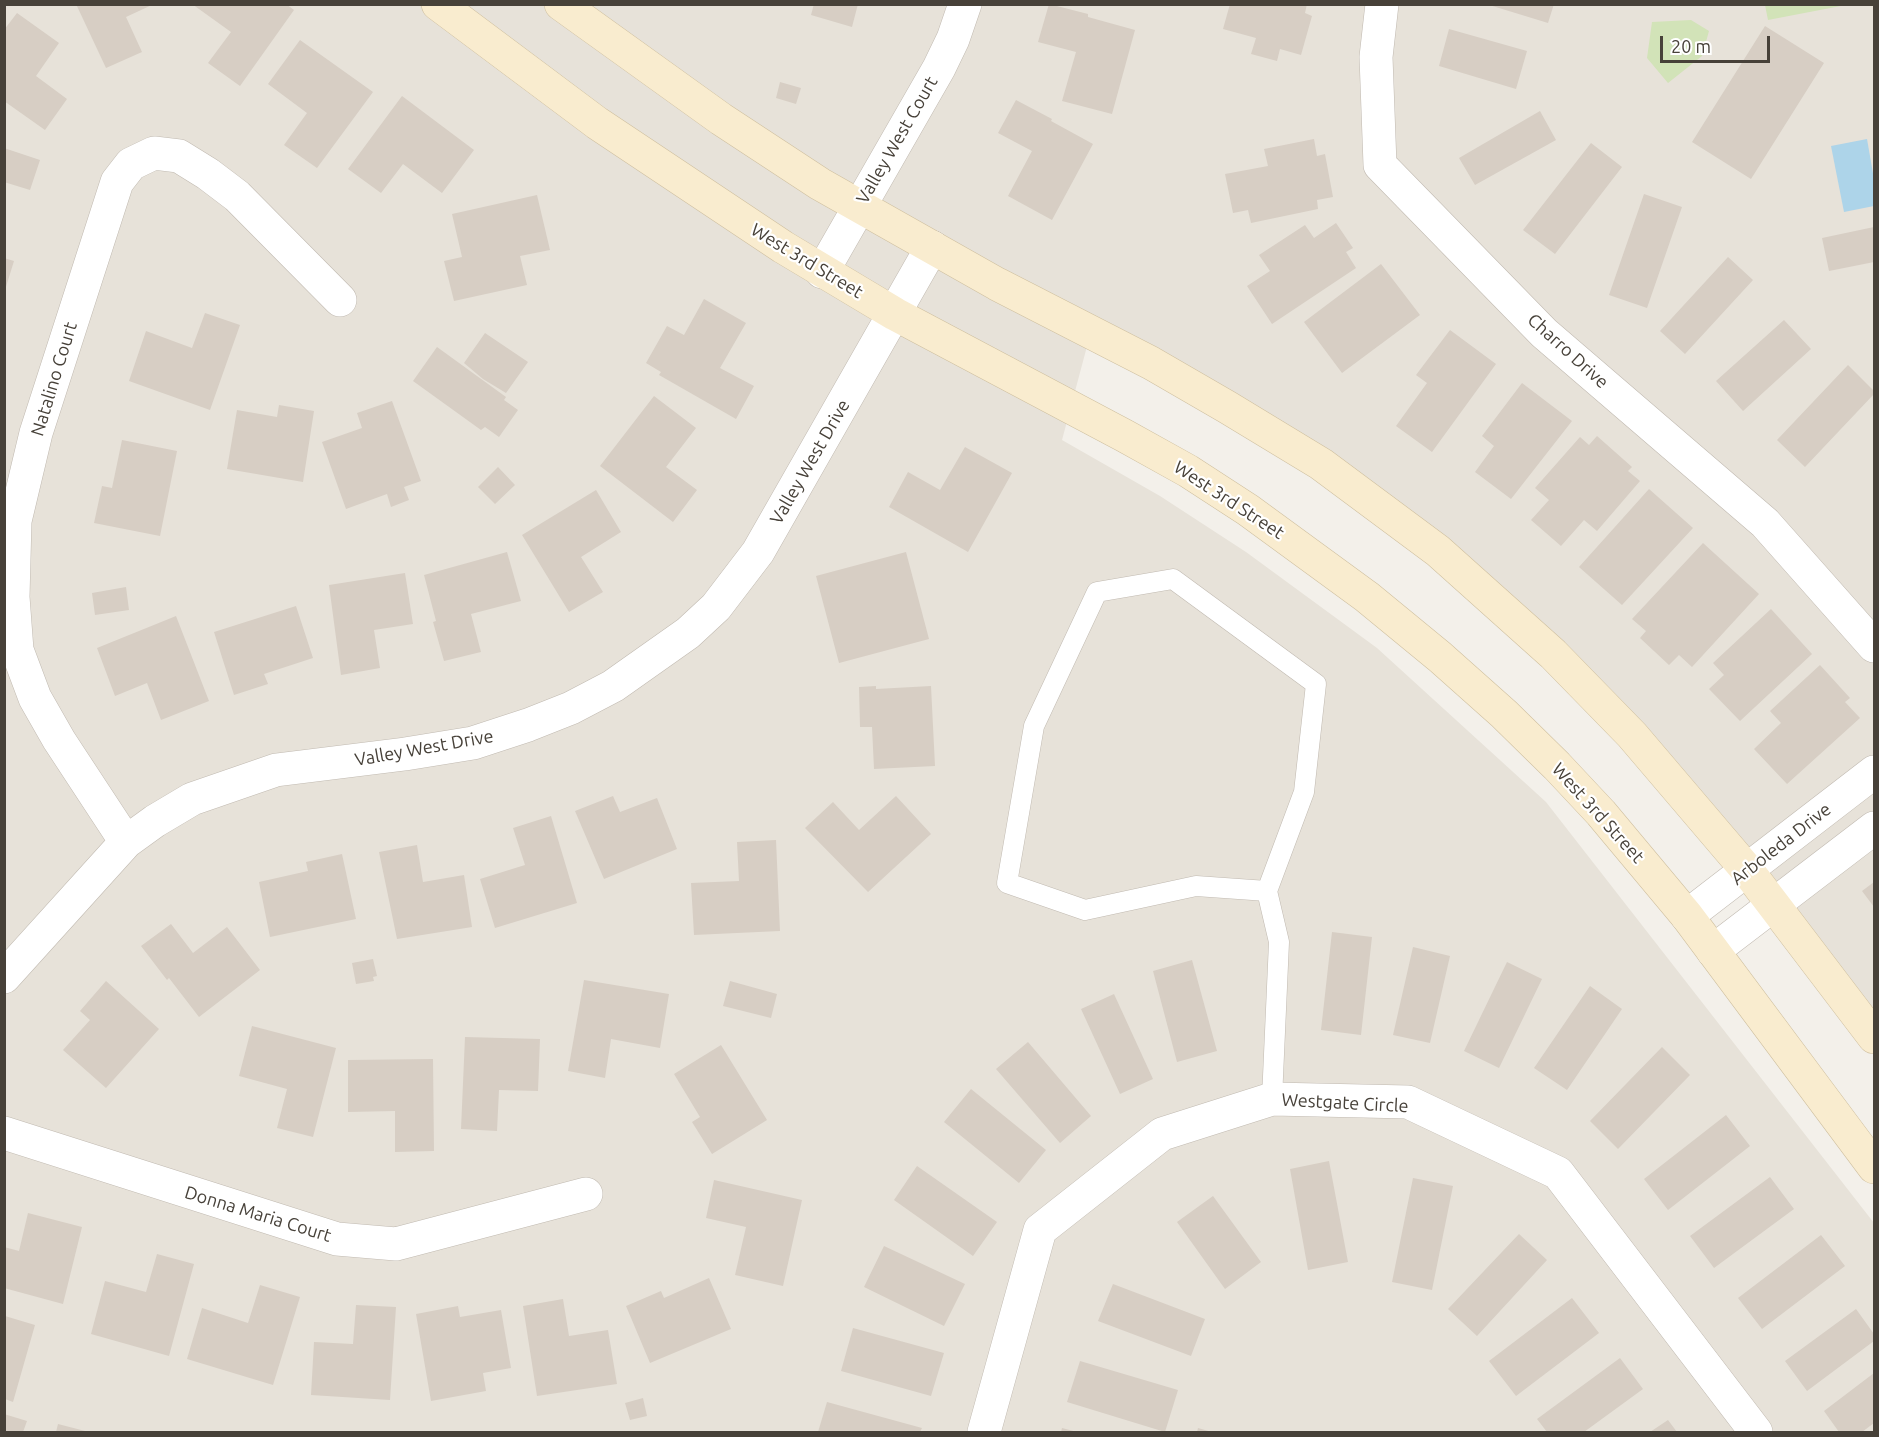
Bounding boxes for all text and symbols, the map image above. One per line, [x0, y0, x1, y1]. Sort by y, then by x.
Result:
scale bar [1663, 24, 1772, 62]
text: 20 m [1671, 36, 1711, 56]
street label: Valley West Court [852, 72, 942, 208]
street label: West 3rd Street [747, 219, 867, 303]
street label: Charro Drive [1523, 309, 1613, 393]
street label: Natalino Court [26, 319, 82, 439]
street label: Valley West Drive [766, 396, 854, 528]
street label: West 3rd Street [1170, 456, 1288, 544]
street label: Valley West Drive [353, 725, 495, 771]
street label: West 3rd Street [1547, 759, 1649, 867]
street label: Arboleda Drive [1727, 798, 1835, 890]
street label: Westgate Circle [1281, 1089, 1409, 1117]
street label: Donna Maria Court [182, 1181, 334, 1247]

